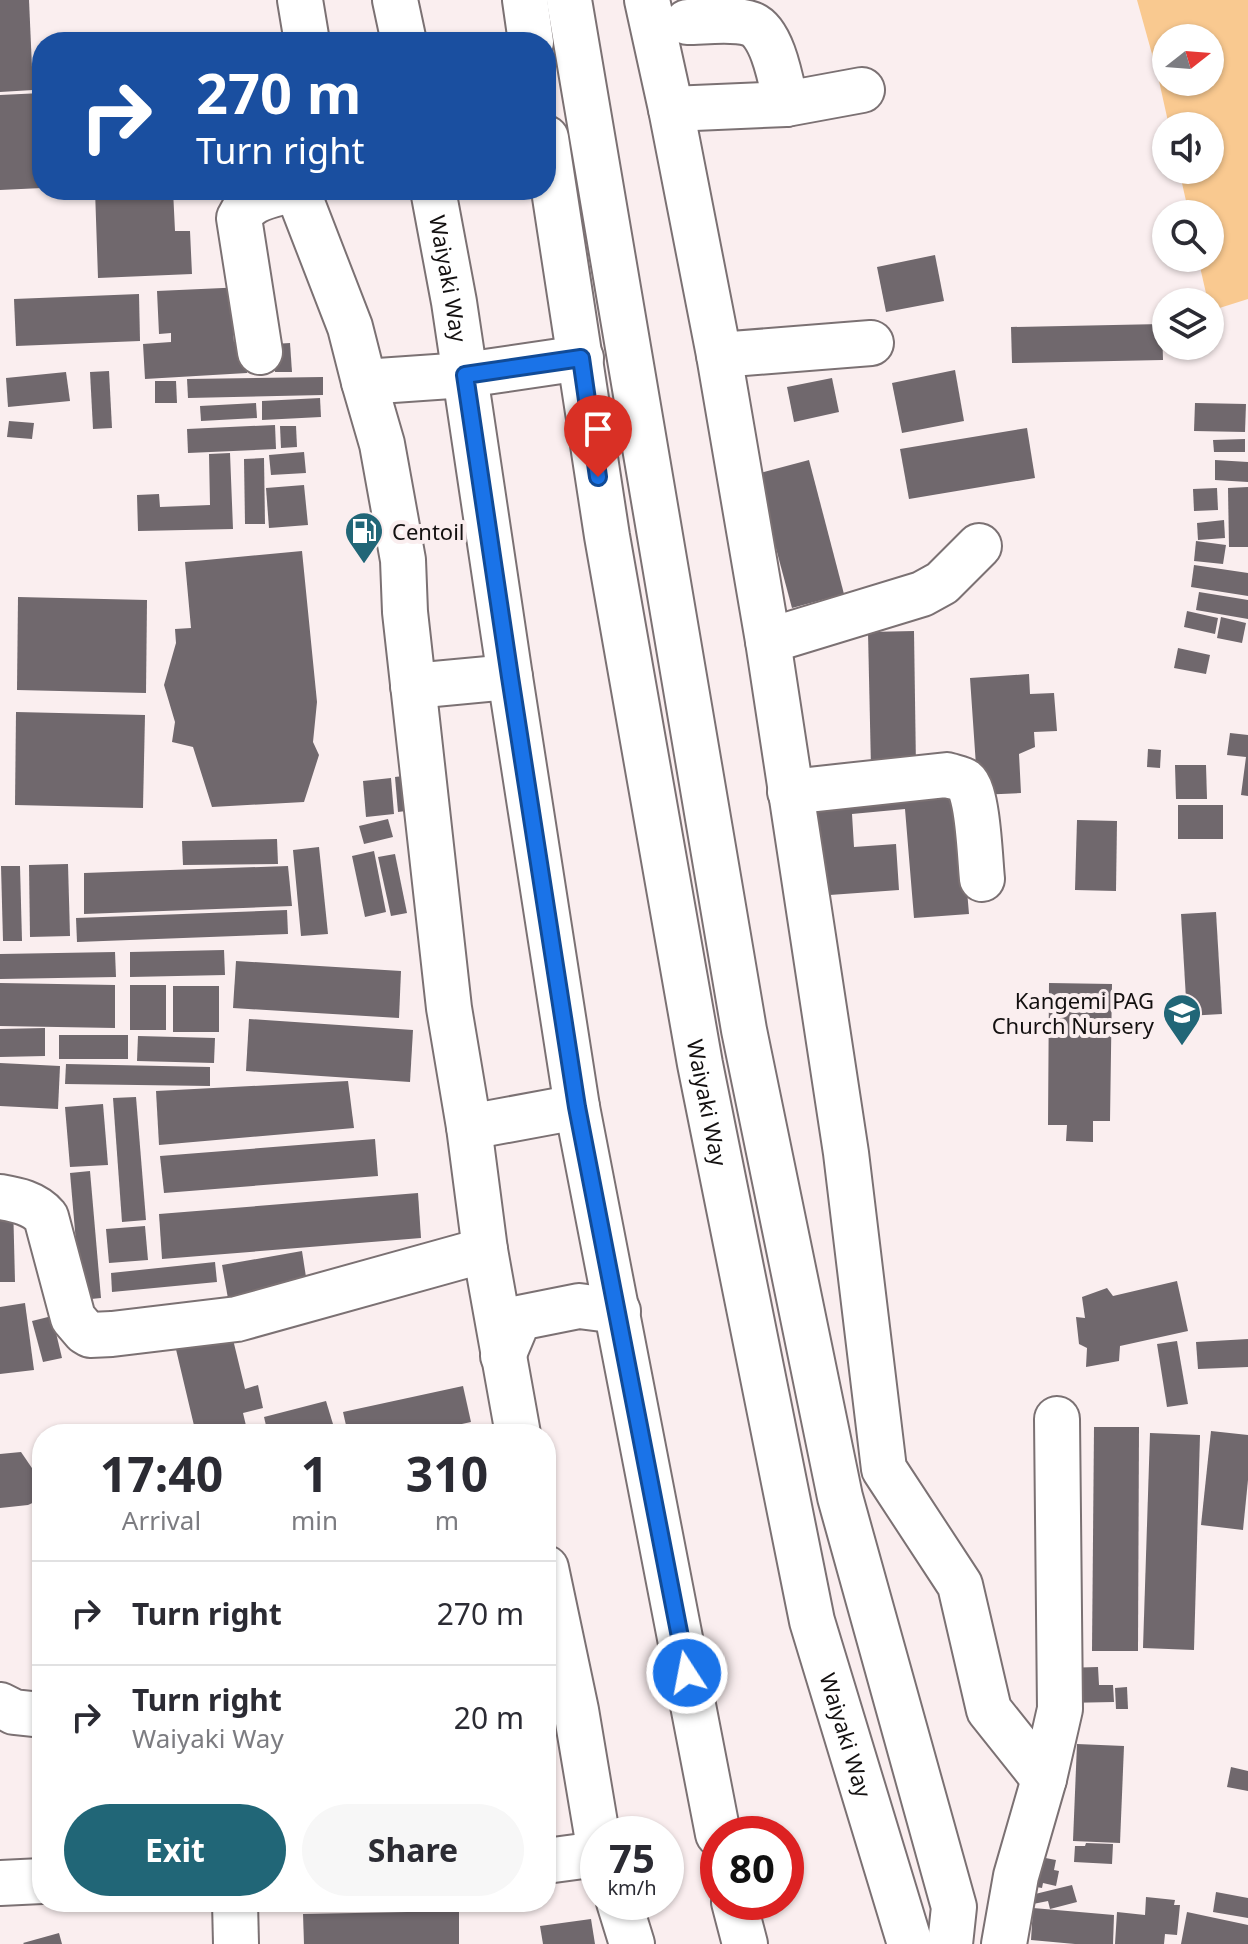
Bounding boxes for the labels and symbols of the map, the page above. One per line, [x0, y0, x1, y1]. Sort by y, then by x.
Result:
north arrow [1152, 24, 1224, 96]
street label: Waiyaki Way [423, 213, 475, 345]
pin [564, 395, 632, 477]
fuel station icon: Centoil [343, 510, 385, 565]
place label: Centoil [392, 516, 465, 546]
place label: Kangemi PAG Church Nursery [992, 985, 1155, 1040]
school or university icon: Kangemi PAG Church Nursery [1161, 992, 1203, 1047]
street label: Waiyaki Way [681, 1037, 735, 1169]
position arrow [645, 1631, 729, 1715]
street label: Waiyaki Way [814, 1669, 880, 1801]
speed limit sign: 80 [700, 1816, 804, 1920]

